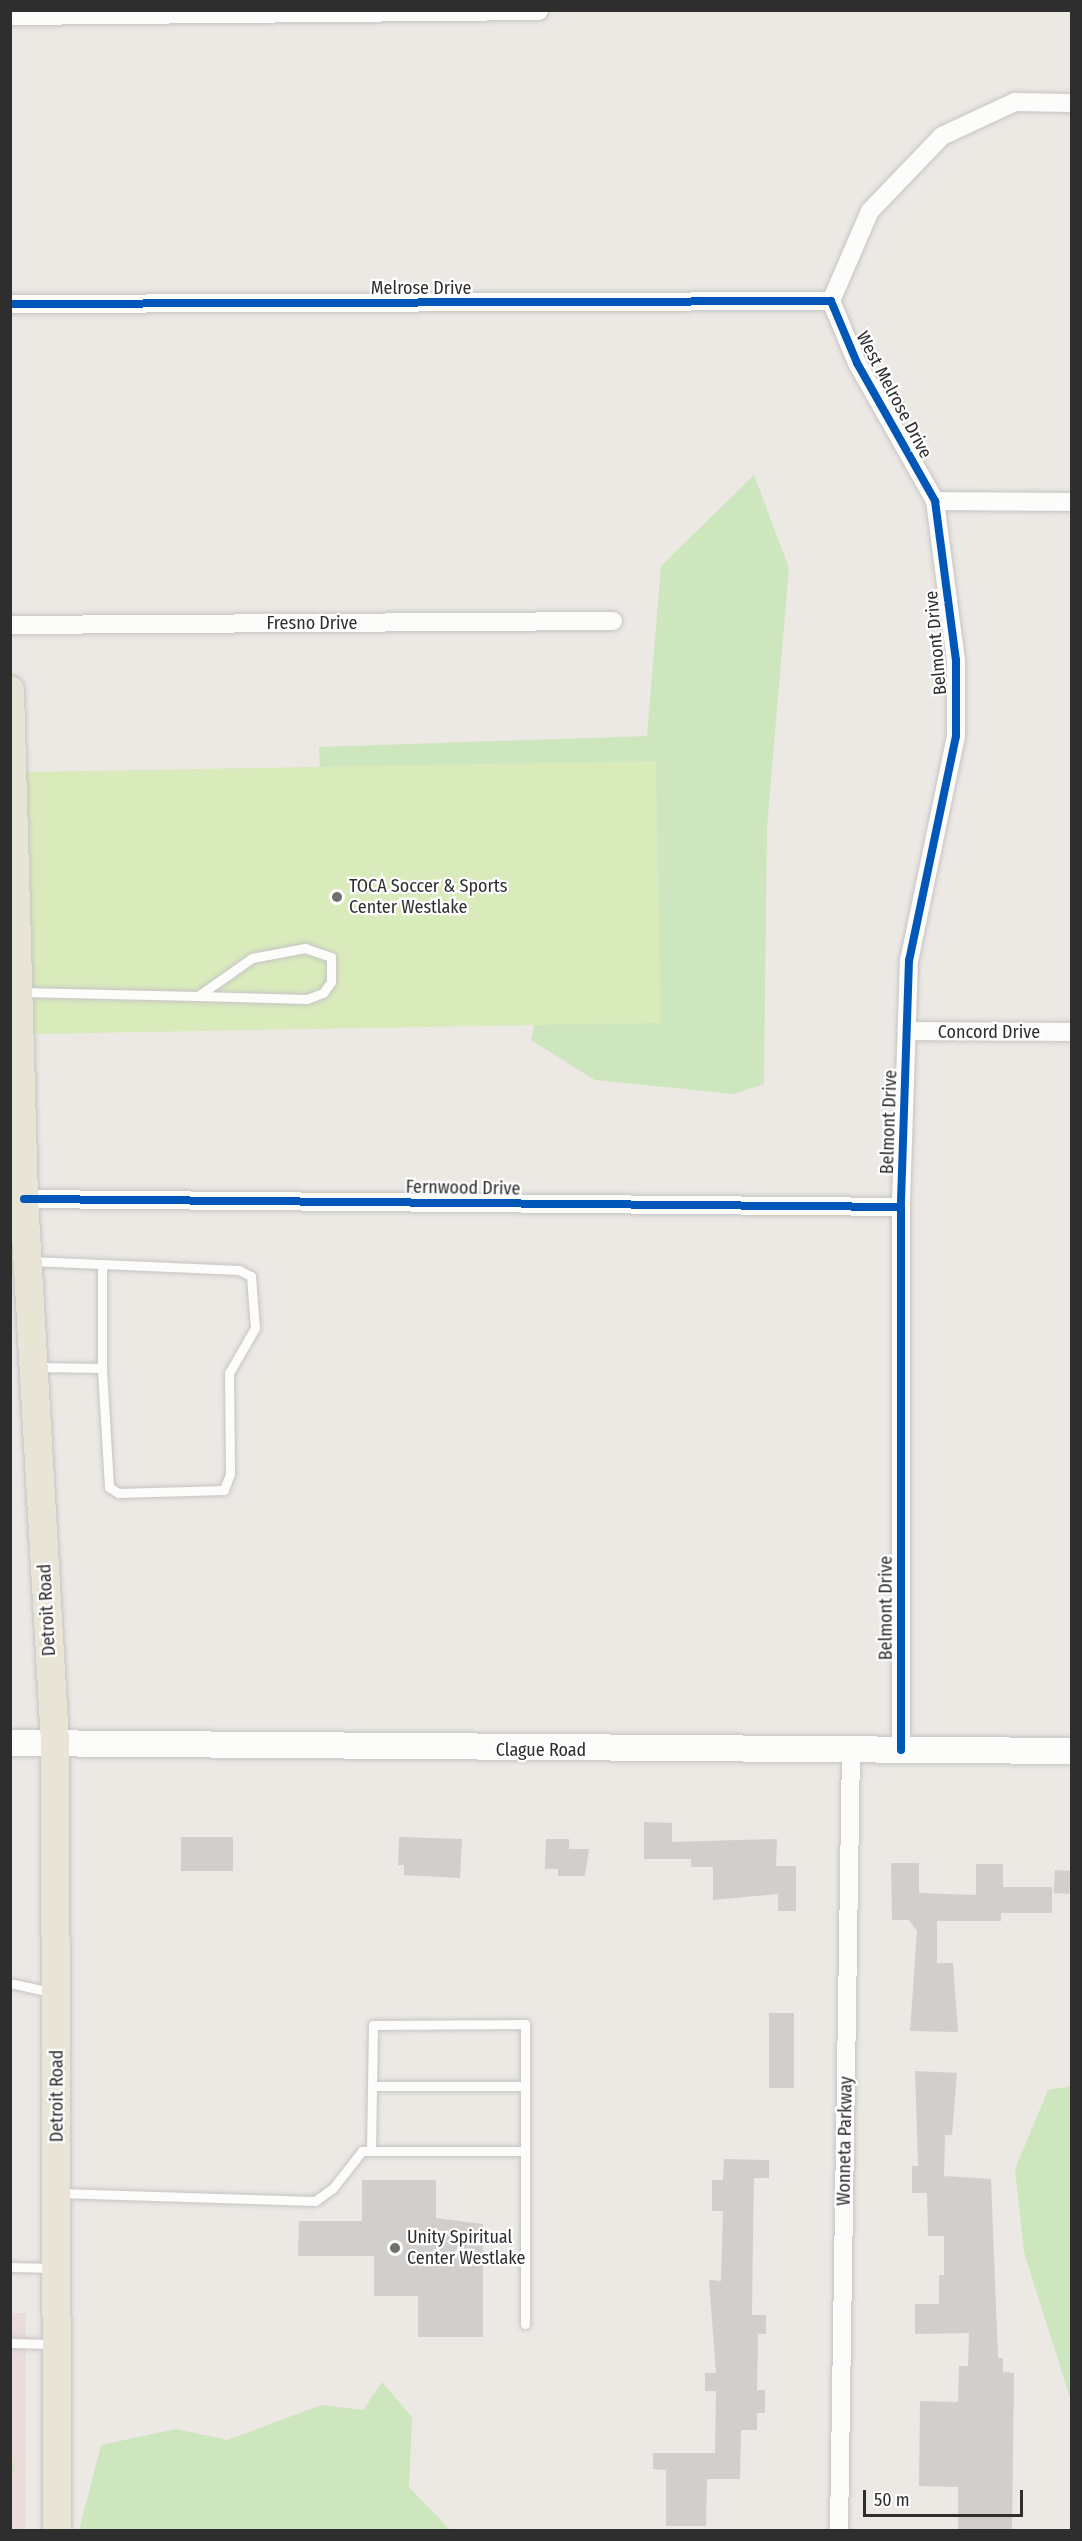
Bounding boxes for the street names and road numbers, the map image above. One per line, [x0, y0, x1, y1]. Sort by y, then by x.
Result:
street label: Melrose Drive [371, 277, 471, 299]
street label: West Melrose Drive [851, 328, 937, 462]
street label: Belmont Drive [921, 590, 951, 696]
street label: Fresno Drive [267, 612, 357, 634]
street label: Concord Drive [938, 1021, 1040, 1043]
street label: Belmont Drive [876, 1069, 902, 1175]
street label: Fernwood Drive [406, 1176, 520, 1200]
street label: Belmont Drive [875, 1556, 897, 1660]
street label: Detroit Road [34, 1563, 60, 1657]
street label: Clague Road [496, 1739, 586, 1761]
street label: Detroit Road [46, 2050, 68, 2142]
street label: Wonneta Parkway [833, 2076, 857, 2206]

